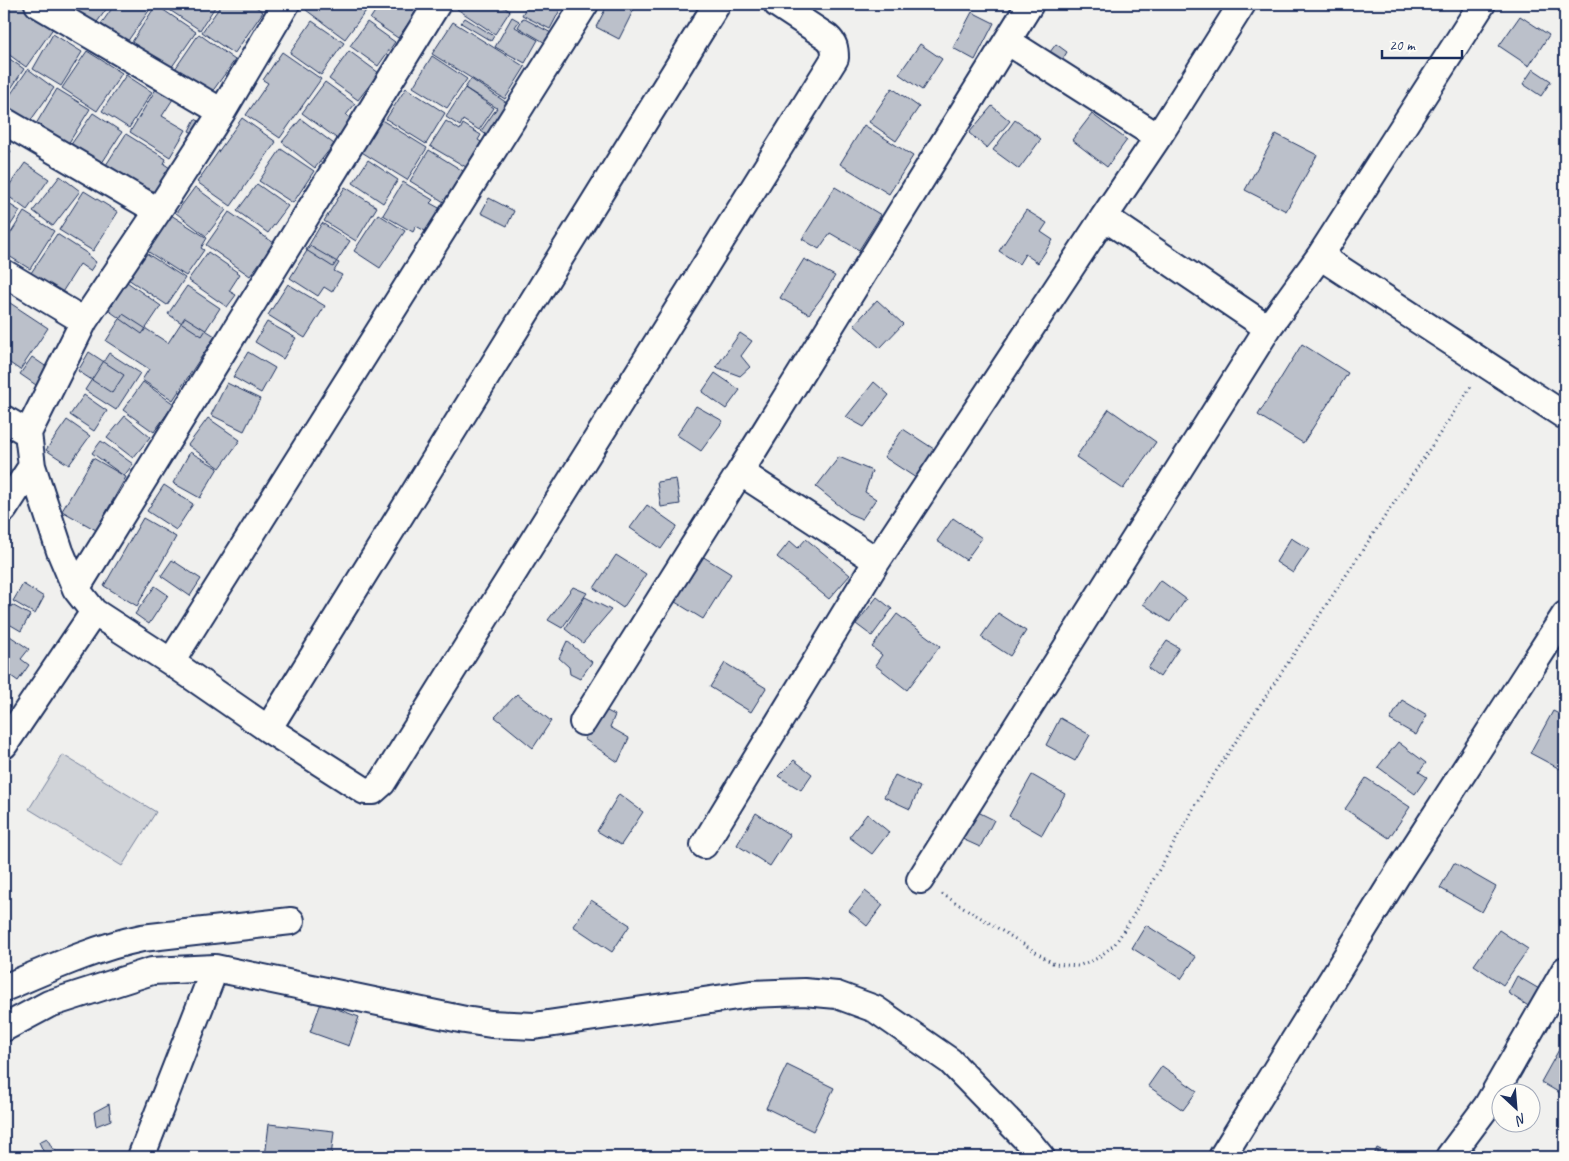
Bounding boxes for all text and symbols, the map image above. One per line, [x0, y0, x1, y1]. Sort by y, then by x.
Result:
scale bar [1382, 28, 1462, 60]
text: 20 m [1389, 36, 1416, 55]
north arrow [1492, 1084, 1542, 1134]
text: N [1512, 1110, 1529, 1130]

